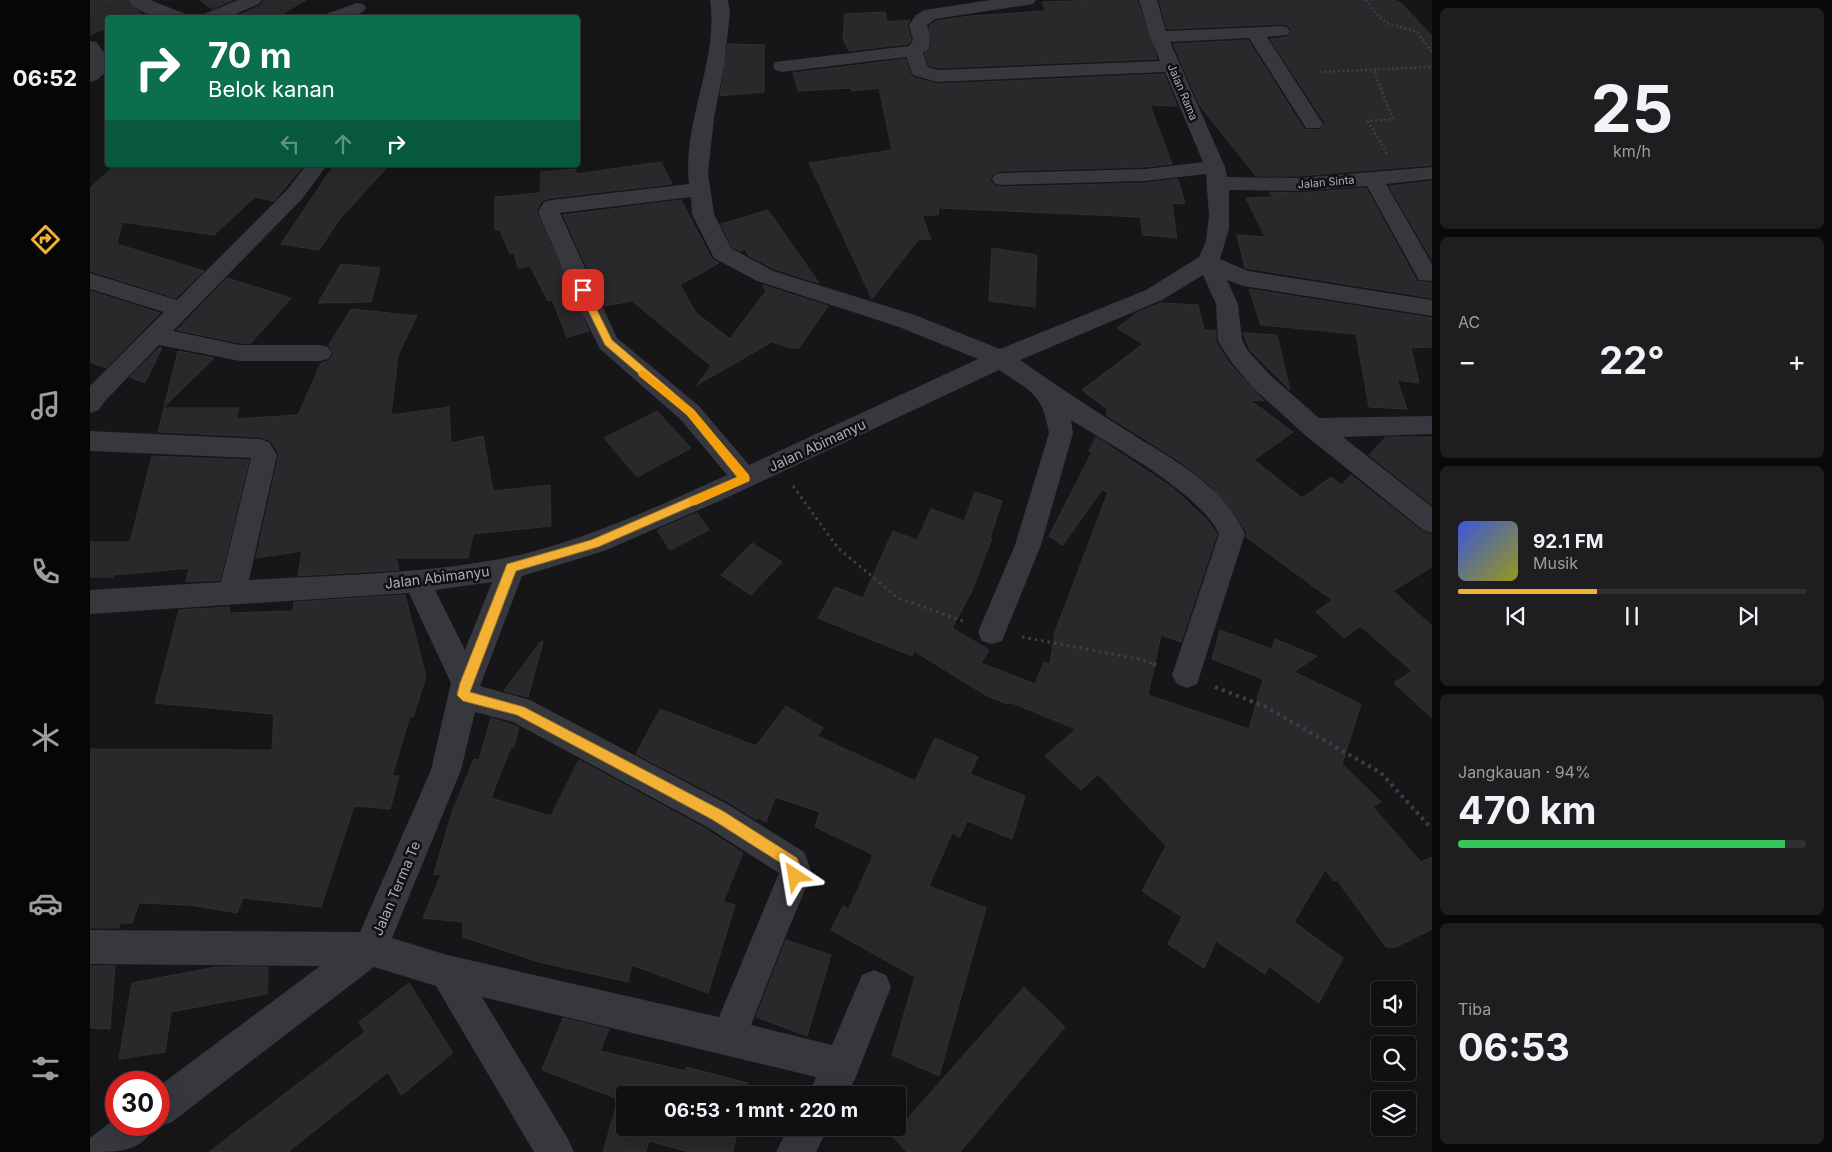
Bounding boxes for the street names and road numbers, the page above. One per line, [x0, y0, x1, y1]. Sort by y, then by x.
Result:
street label: Jalan Rama [1165, 62, 1201, 122]
street label: Jalan Sinta [1297, 173, 1355, 191]
street label: Jalan Abimanyu [766, 415, 868, 475]
street label: Jalan Abimanyu [384, 562, 490, 592]
street label: Jalan Terma Te [368, 838, 424, 938]

